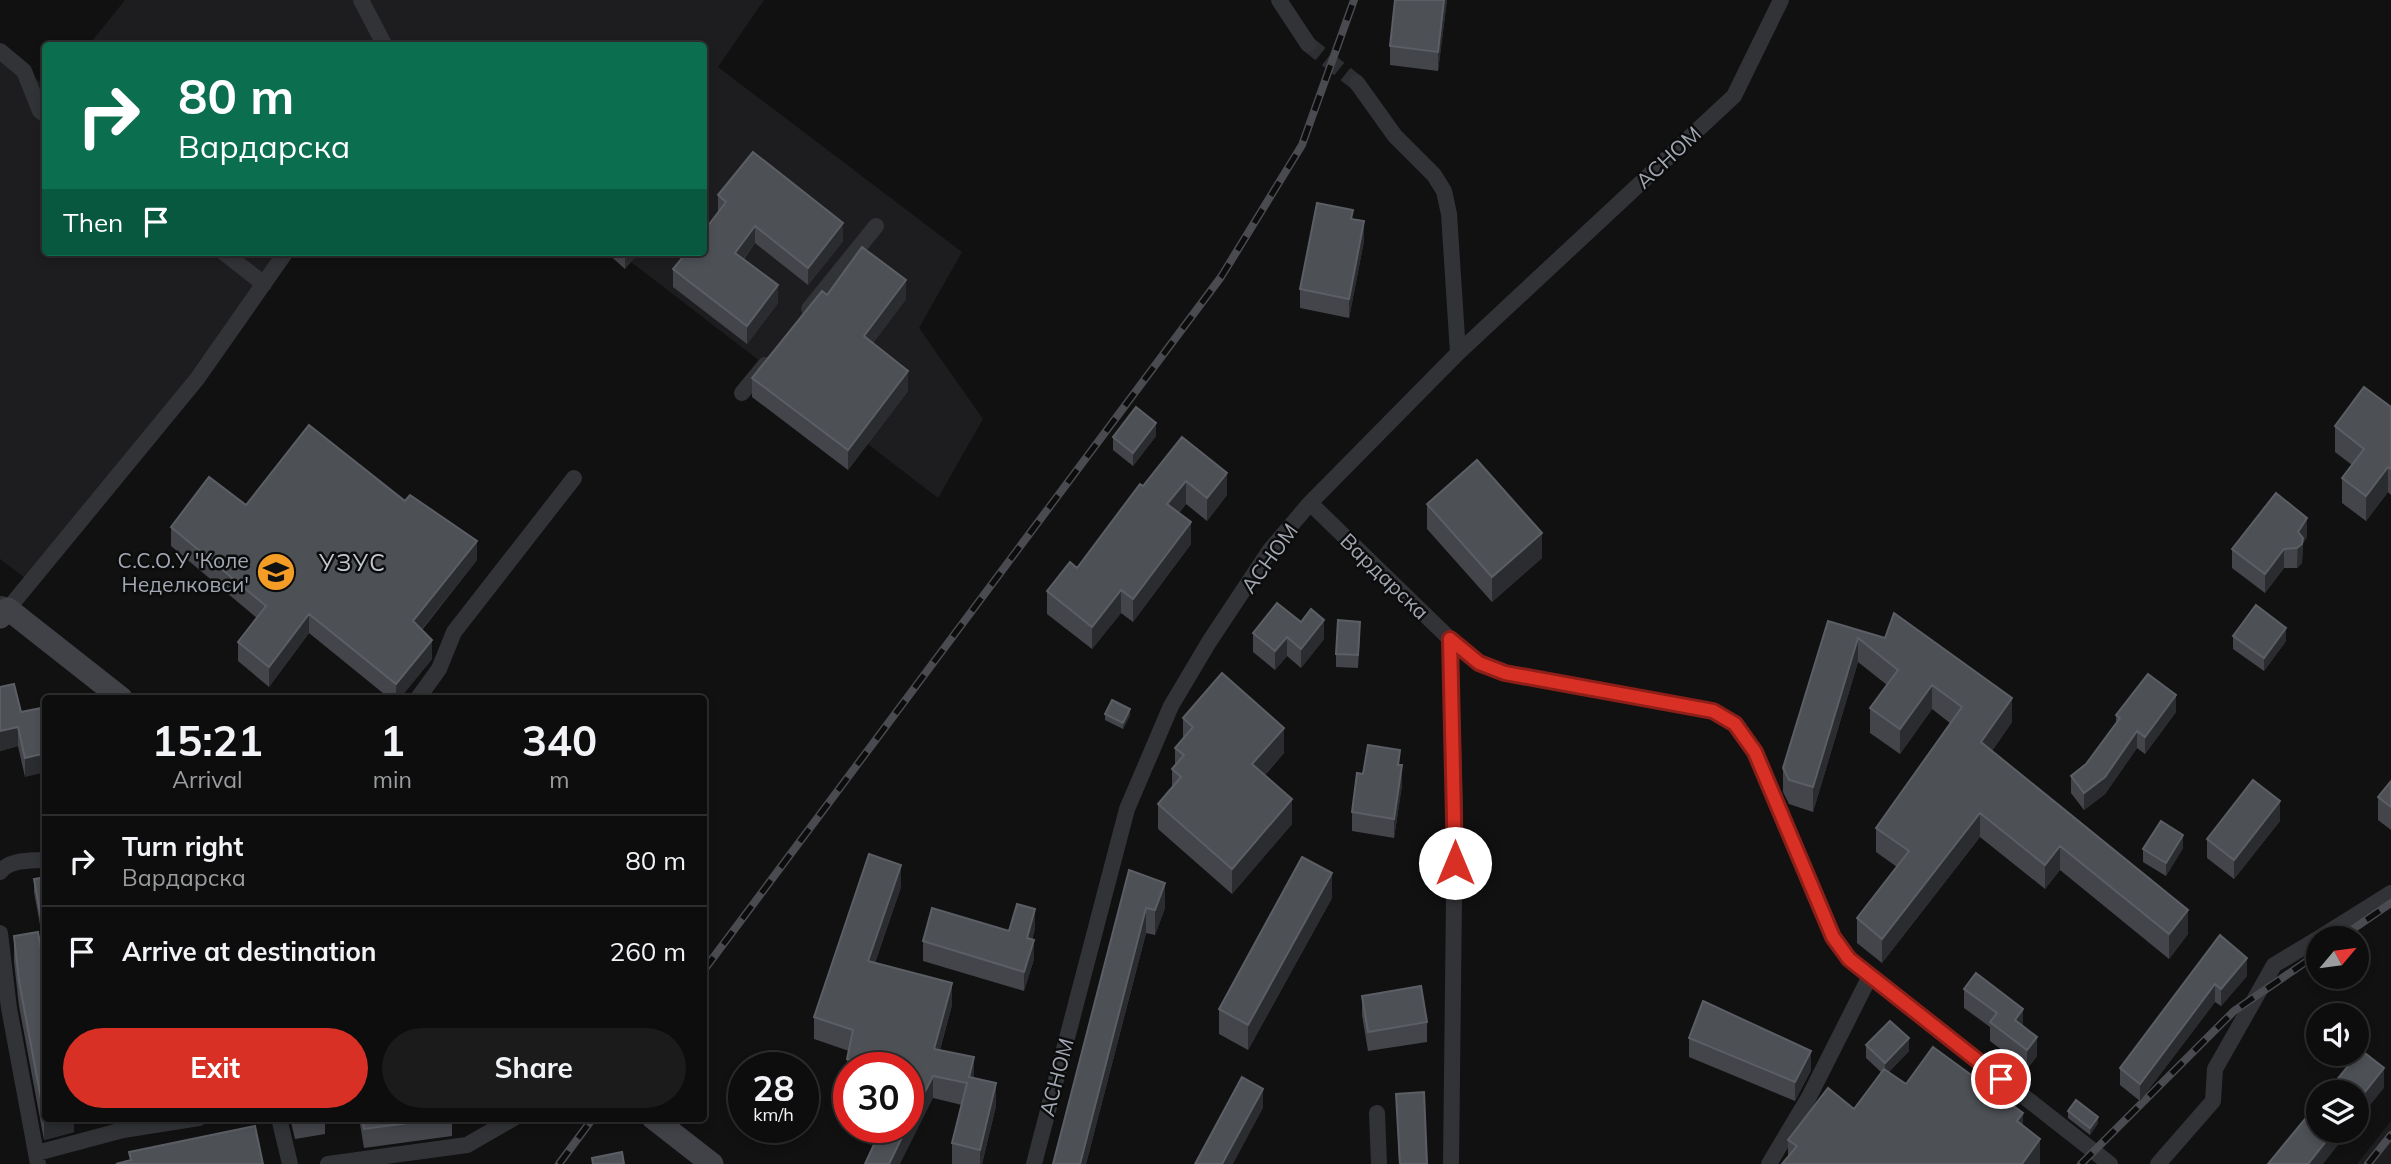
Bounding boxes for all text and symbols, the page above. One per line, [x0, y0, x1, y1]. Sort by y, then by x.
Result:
text: 80 m [178, 65, 294, 126]
icon: right [63, 70, 154, 161]
street label: АСНОМ [1630, 120, 1706, 194]
text: Вардарска [178, 126, 350, 166]
icon: arrive [137, 203, 175, 241]
text: Then [63, 206, 123, 239]
street label: АСНОМ [1235, 518, 1303, 598]
street label: Вардарска [1335, 527, 1435, 625]
place label: С.С.О.У 'Коле Неделковси' [118, 547, 249, 597]
district label: УЗУС [318, 548, 387, 577]
school or university icon: С.С.О.У 'Коле Неделковси' [255, 551, 297, 593]
text: 15:21 [152, 714, 263, 767]
text: 1 [380, 714, 405, 767]
text: 340 [522, 714, 597, 767]
text: Arrival [172, 765, 243, 794]
text: min [373, 765, 412, 794]
text: m [549, 765, 570, 794]
position arrow [1418, 826, 1492, 900]
text: Turn right [122, 830, 243, 863]
icon: right [63, 842, 101, 880]
text: 80 m [625, 844, 686, 877]
text: Вардарска [122, 863, 246, 892]
north arrow [2306, 926, 2370, 989]
map controls [2306, 926, 2369, 1143]
icon: arrive [63, 933, 101, 971]
text: Arrive at destination [122, 935, 377, 968]
text: 260 m [610, 935, 686, 968]
button: sound [2306, 1003, 2369, 1066]
button: Exit [63, 1028, 368, 1108]
button: Share [382, 1028, 686, 1108]
street label: АСНОМ [1033, 1035, 1079, 1119]
pin [1971, 1049, 2031, 1109]
speed limit sign: 30 [833, 1052, 924, 1143]
icon: arrive [1982, 1060, 2020, 1098]
text: 28 [752, 1066, 795, 1110]
button: layers [2306, 1080, 2369, 1143]
text: km/h [753, 1103, 794, 1126]

